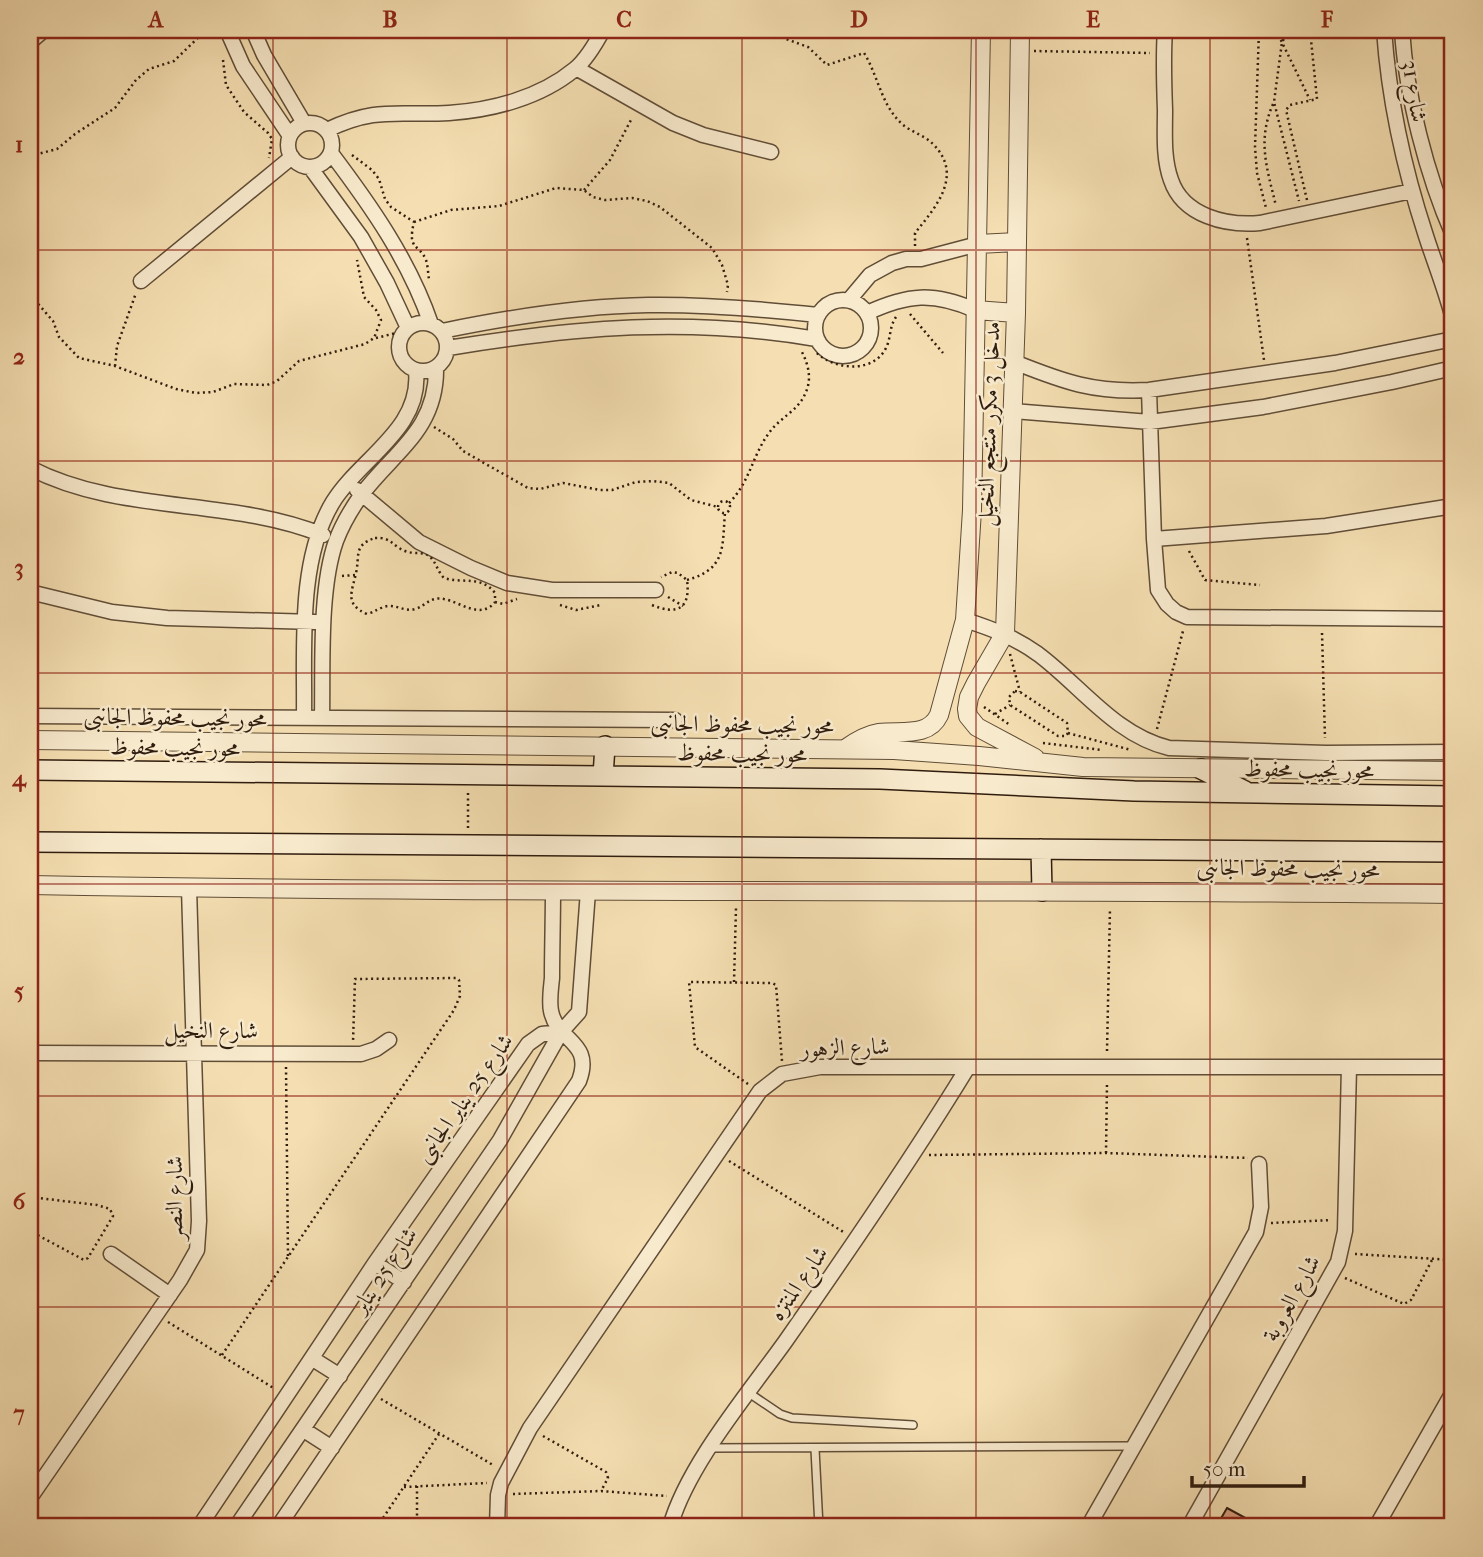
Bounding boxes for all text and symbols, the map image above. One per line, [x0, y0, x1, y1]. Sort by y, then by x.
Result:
text: A [147, 6, 165, 33]
text: B [383, 6, 398, 33]
text: C [616, 6, 632, 33]
text: D [850, 6, 868, 33]
text: E [1086, 6, 1100, 33]
text: F [1320, 6, 1334, 33]
street label: شارع 31 [1390, 58, 1433, 125]
text: 1 [15, 131, 23, 158]
street label: مدخل 3 مكرر منتجع النخيل [971, 321, 1013, 527]
text: 2 [13, 343, 25, 370]
text: 3 [14, 554, 24, 581]
street label: محور نجيب محفوظ الجانبى [83, 702, 267, 736]
street label: محور نجيب محفوظ الجانبى [650, 709, 834, 743]
street label: محور نجيب محفوظ [110, 733, 240, 764]
street label: محور نجيب محفوظ [677, 739, 807, 770]
street label: محور نجيب محفوظ [1244, 755, 1374, 786]
text: 4 [11, 765, 27, 792]
street label: محور نجيب محفوظ الجانبى [1196, 853, 1380, 887]
text: 5 [14, 977, 24, 1004]
street label: شارع النخيل [164, 1017, 258, 1050]
street label: شارع 25 يناير الجانبى [410, 1028, 524, 1172]
street label: شارع الزهور [798, 1032, 890, 1069]
street label: شارع النصر [161, 1156, 194, 1242]
text: 6 [13, 1188, 26, 1215]
street label: شارع 25 يناير [345, 1222, 428, 1324]
street label: شارع المنتزه [763, 1241, 839, 1329]
street label: شارع العروبة [1257, 1250, 1331, 1349]
text: 7 [12, 1400, 25, 1427]
scale bar [1192, 1445, 1304, 1489]
text: 50 m [1203, 1457, 1246, 1481]

